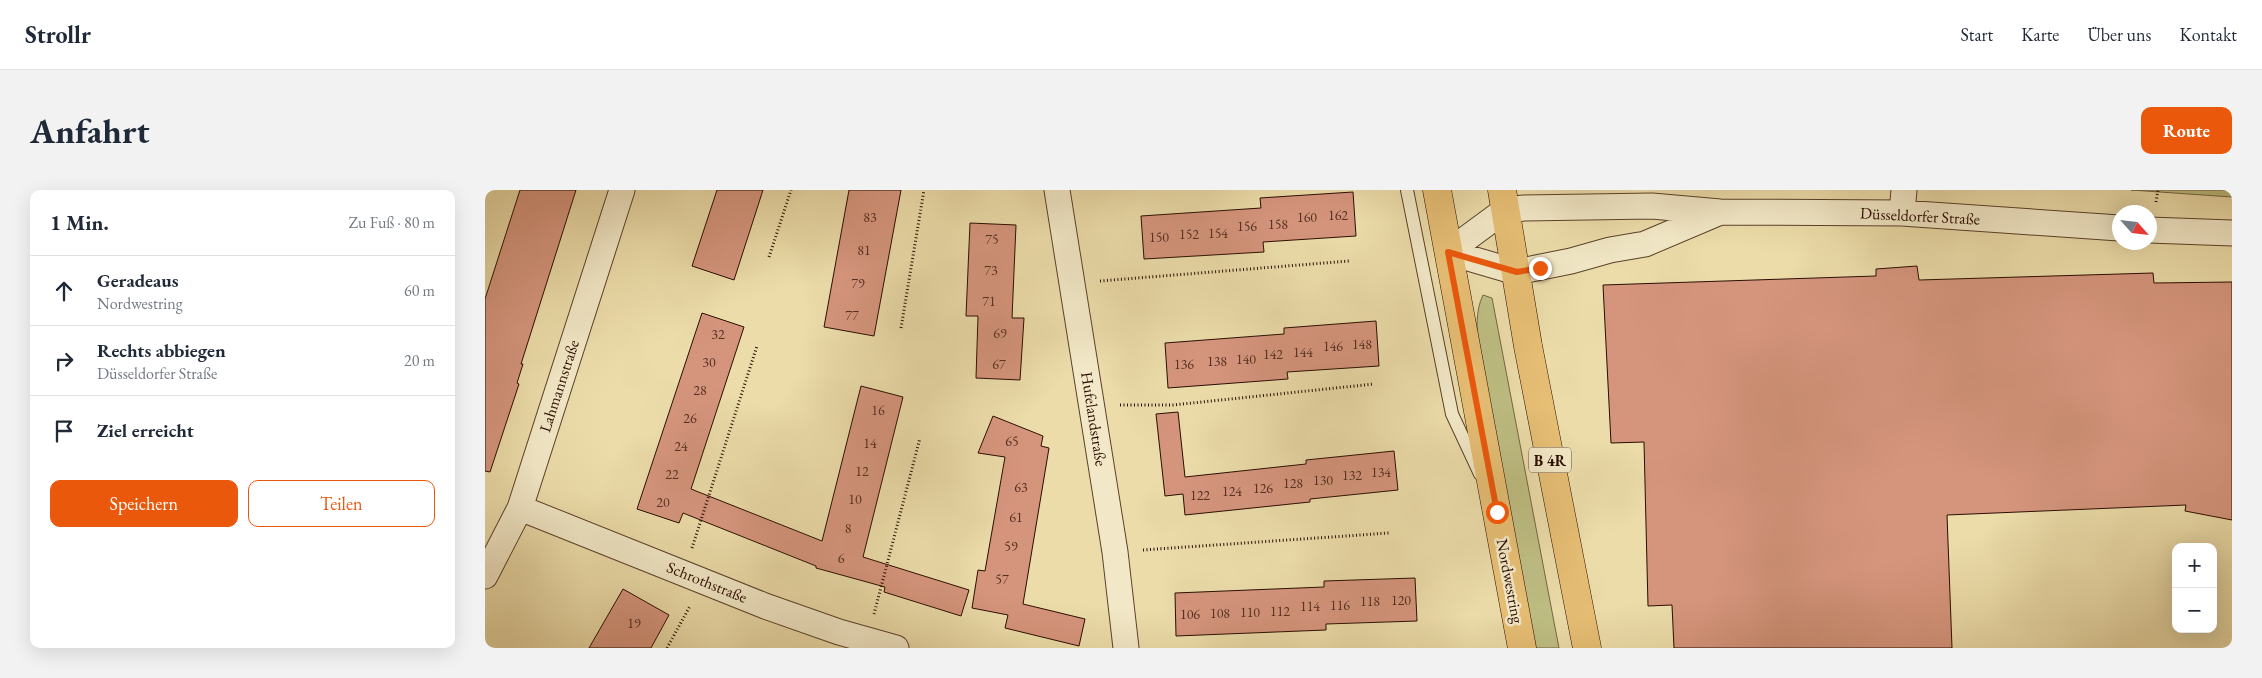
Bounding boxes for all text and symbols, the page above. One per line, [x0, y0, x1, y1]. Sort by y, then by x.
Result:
text: Strollr [25, 19, 91, 50]
text: Start [1960, 23, 1993, 46]
text: Karte [2021, 23, 2059, 46]
text: Über uns [2087, 23, 2151, 46]
text: Kontakt [2179, 23, 2237, 46]
button: Route [2141, 107, 2232, 154]
text: Anfahrt [30, 108, 150, 153]
street label: Düsseldorfer Straße [1859, 202, 1981, 230]
north arrow [2112, 205, 2157, 250]
house number: 162 [1328, 206, 1348, 224]
house number: 83 [863, 208, 877, 226]
house number: 160 [1297, 208, 1317, 226]
text: 1 Min. [50, 209, 109, 236]
text: Zu Fuß · 80 m [348, 212, 435, 233]
house number: 158 [1268, 215, 1288, 233]
house number: 156 [1237, 217, 1257, 235]
house number: 154 [1208, 224, 1228, 242]
house number: 152 [1179, 225, 1199, 243]
house number: 150 [1149, 228, 1169, 246]
house number: 75 [985, 230, 999, 248]
house number: 81 [857, 241, 871, 259]
route end [1529, 257, 1552, 280]
house number: 73 [984, 261, 998, 279]
text: Geradeaus [97, 268, 179, 293]
house number: 79 [851, 274, 865, 292]
icon: ahead [50, 277, 78, 305]
text: 60 m [404, 280, 435, 301]
house number: 71 [982, 292, 996, 310]
text: Nordwestring [97, 293, 183, 314]
house number: 77 [845, 306, 859, 324]
house number: 69 [993, 324, 1007, 342]
house number: 32 [711, 325, 725, 343]
house number: 148 [1352, 335, 1372, 353]
street label: Lahmannstraße [534, 337, 584, 435]
house number: 146 [1323, 337, 1343, 355]
text: Rechts abbiegen [97, 338, 226, 363]
house number: 144 [1293, 343, 1313, 361]
house number: 142 [1263, 345, 1283, 363]
icon: right [50, 347, 78, 375]
text: 20 m [404, 350, 435, 371]
house number: 140 [1236, 350, 1256, 368]
house number: 138 [1207, 352, 1227, 370]
house number: 30 [702, 353, 716, 371]
house number: 67 [992, 355, 1006, 373]
house number: 136 [1174, 355, 1194, 373]
text: Düsseldorfer Straße [97, 363, 217, 384]
street label: Hufelandstraße [1076, 370, 1112, 468]
house number: 28 [693, 381, 707, 399]
house number: 16 [871, 401, 885, 419]
house number: 26 [683, 409, 697, 427]
icon: arrive [50, 417, 78, 445]
text: Ziel erreicht [97, 418, 194, 443]
house number: 65 [1005, 432, 1019, 450]
house number: 14 [863, 434, 877, 452]
house number: 24 [674, 437, 688, 455]
road number: B 4R [1529, 448, 1571, 472]
house number: 12 [855, 462, 869, 480]
house number: 134 [1371, 463, 1391, 481]
house number: 22 [665, 465, 679, 483]
house number: 132 [1342, 466, 1362, 484]
house number: 130 [1313, 471, 1333, 489]
house number: 128 [1283, 474, 1303, 492]
house number: 63 [1014, 478, 1028, 496]
house number: 126 [1253, 479, 1273, 497]
button: Speichern [50, 480, 238, 527]
button: Teilen [248, 480, 435, 527]
house number: 124 [1222, 482, 1242, 500]
house number: 122 [1190, 486, 1210, 504]
house number: 10 [848, 490, 862, 508]
house number: 20 [656, 493, 670, 511]
route start [1486, 501, 1509, 524]
house number: 61 [1009, 508, 1023, 526]
house number: 8 [845, 519, 852, 537]
house number: 59 [1004, 537, 1018, 555]
street label: Nordwestring [1492, 537, 1529, 626]
map controls [2172, 543, 2217, 633]
button: + [2172, 543, 2217, 588]
house number: 6 [838, 549, 845, 567]
street label: Schrothstraße [664, 556, 750, 608]
house number: 57 [995, 570, 1009, 588]
button: − [2172, 588, 2217, 633]
house number: 120 [1391, 591, 1411, 609]
house number: 118 [1360, 592, 1380, 610]
house number: 116 [1330, 596, 1350, 614]
house number: 114 [1300, 597, 1320, 615]
house number: 112 [1270, 602, 1290, 620]
house number: 110 [1240, 603, 1260, 621]
house number: 108 [1210, 604, 1230, 622]
house number: 106 [1180, 605, 1200, 623]
house number: 19 [627, 614, 641, 632]

